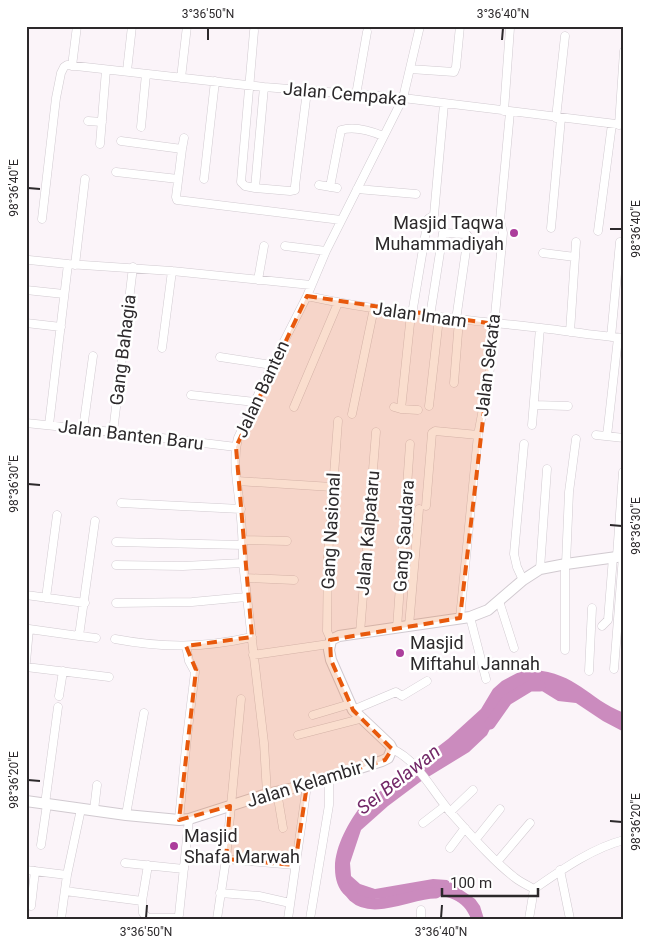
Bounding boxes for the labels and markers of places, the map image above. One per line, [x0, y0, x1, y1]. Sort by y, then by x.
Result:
place label: Masjid Taqwa Muhammadiyah [375, 212, 504, 254]
marker: Masjid Taqwa Muhammadiyah [508, 227, 520, 239]
place label: Masjid Miftahul Jannah [410, 632, 540, 674]
marker: Masjid Miftahul Jannah [394, 647, 406, 659]
place label: Masjid Shafa Marwah [184, 825, 300, 867]
marker: Masjid Shafa Marwah [168, 840, 180, 852]

